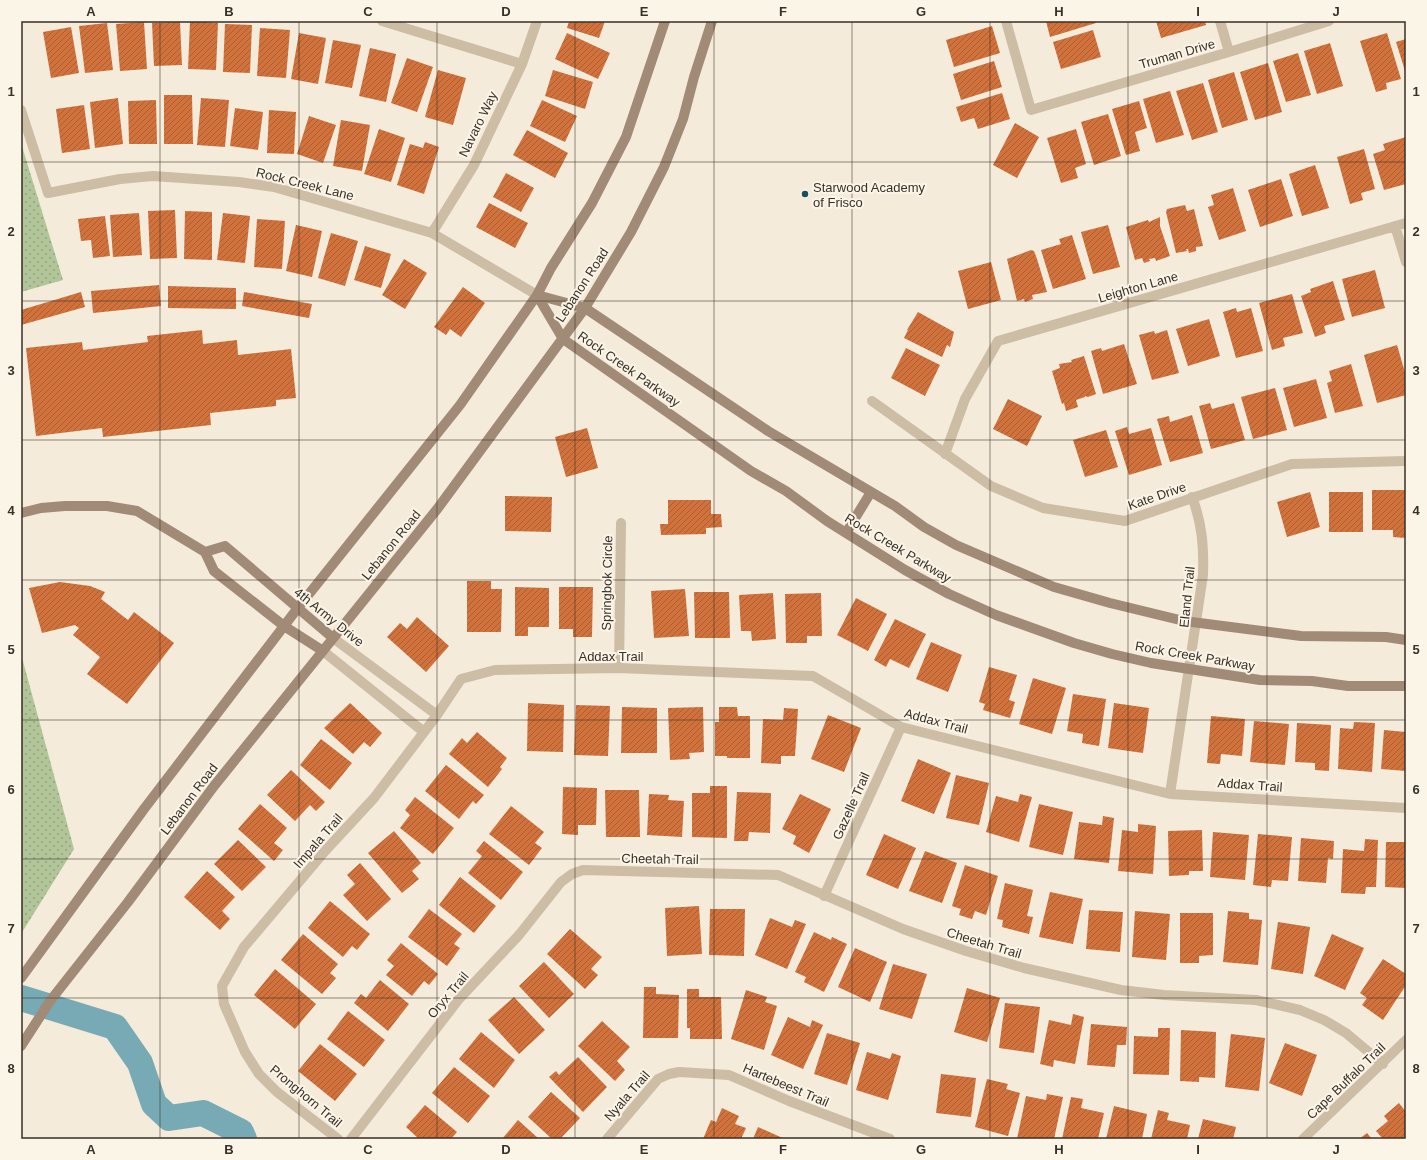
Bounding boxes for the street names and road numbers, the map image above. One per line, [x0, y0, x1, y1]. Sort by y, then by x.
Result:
street label: Truman Drive [1137, 36, 1217, 72]
street label: Navaro Way [456, 88, 501, 159]
street label: Rock Creek Lane [254, 165, 356, 203]
street label: Lebanon Road [552, 245, 612, 325]
street label: Leighton Lane [1096, 268, 1180, 306]
street label: Rock Creek Parkway [575, 328, 683, 410]
street label: Kate Drive [1126, 479, 1188, 513]
street label: Lebanon Road [358, 507, 424, 583]
street label: Rock Creek Parkway [842, 510, 954, 586]
street label: Springbok Circle [599, 535, 615, 631]
street label: Eland Trail [1176, 566, 1198, 628]
street label: 4th Army Drive [291, 584, 367, 650]
street label: Rock Creek Parkway [1134, 638, 1257, 674]
street label: Addax Trail [578, 649, 644, 664]
street label: Addax Trail [903, 705, 969, 737]
street label: Lebanon Road [157, 760, 221, 838]
street label: Gazelle Trail [829, 770, 873, 842]
street label: Addax Trail [1217, 775, 1283, 795]
street label: Impala Trail [290, 811, 346, 871]
street label: Cheetah Trail [621, 851, 699, 867]
street label: Cheetah Trail [945, 925, 1023, 962]
street label: Oryx Trail [424, 969, 472, 1021]
street label: Cape Buffalo Trail [1304, 1040, 1388, 1122]
street label: Hartebeest Trail [741, 1060, 831, 1110]
street label: Pronghorn Trail [267, 1062, 345, 1130]
street label: Nyala Trail [601, 1068, 653, 1124]

